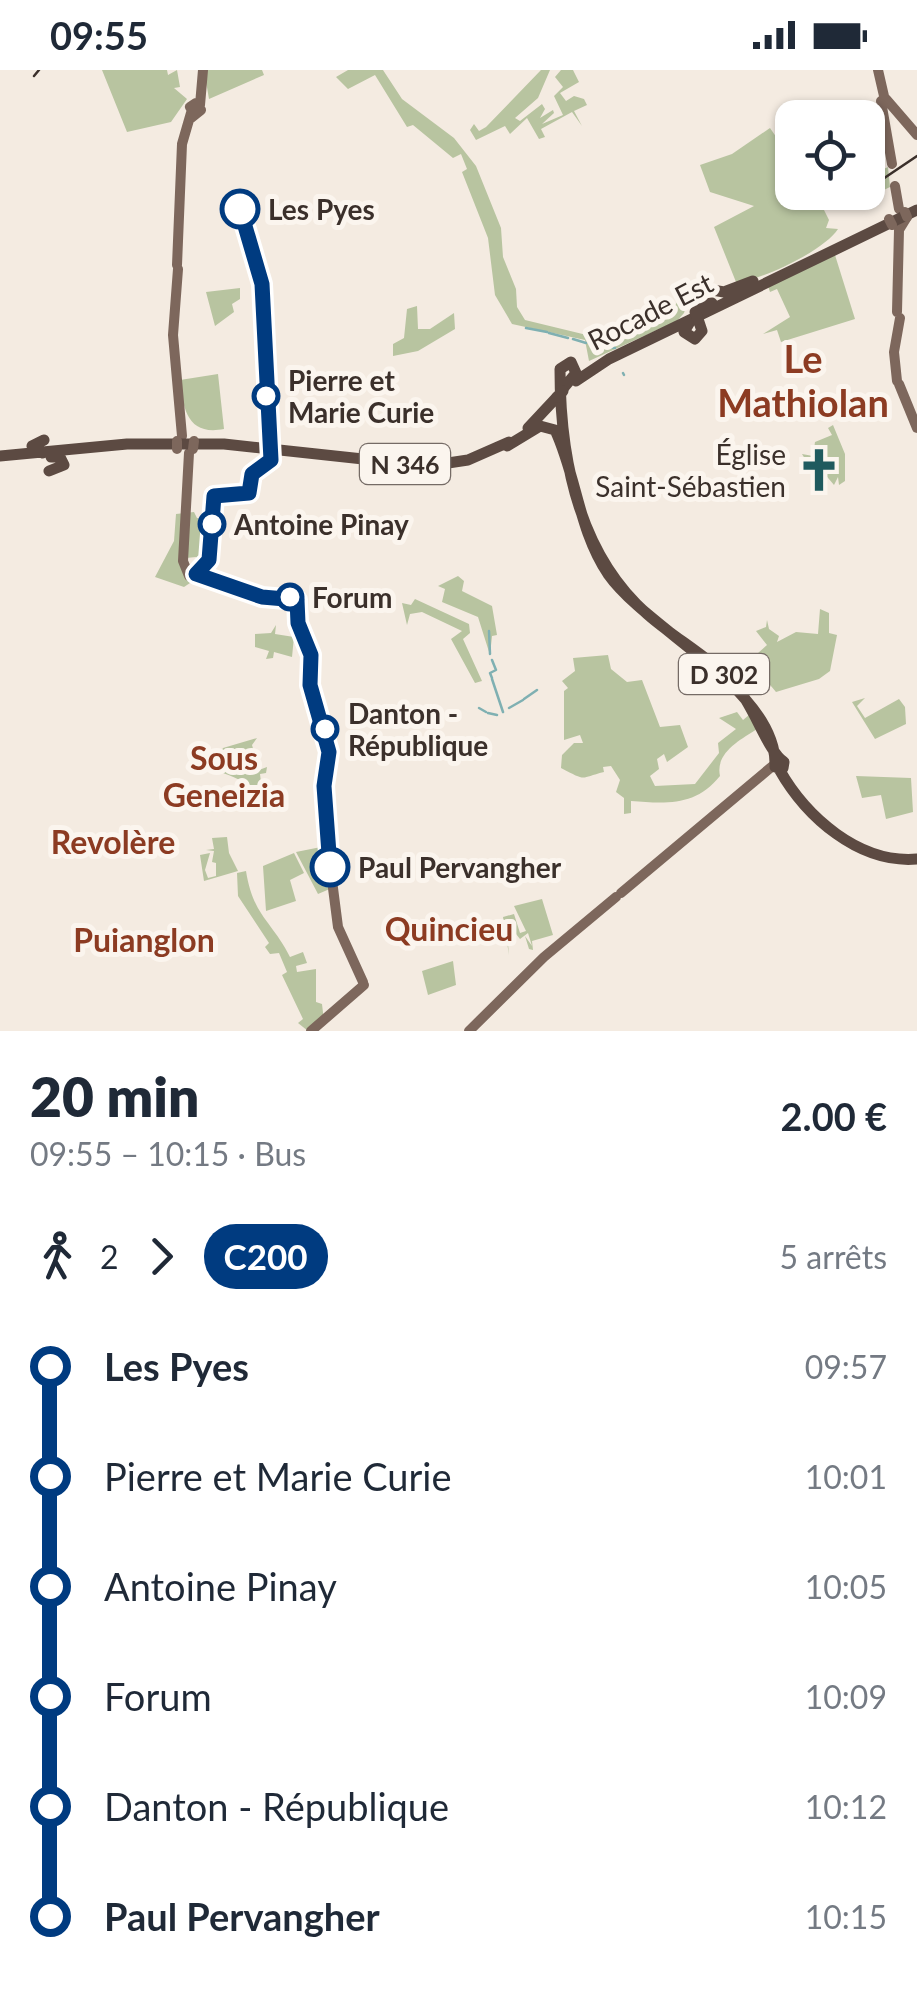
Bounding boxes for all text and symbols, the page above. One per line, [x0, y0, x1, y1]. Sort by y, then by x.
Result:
text: 09:55 [50, 12, 148, 58]
map controls [775, 100, 885, 210]
button: locate [775, 100, 885, 210]
marker: Les Pyes [221, 190, 259, 228]
place label: Les Pyes [268, 192, 375, 226]
street label: Rocade Est [582, 265, 718, 357]
district label: Le Mathiolan [717, 335, 889, 425]
place label: Pierre et Marie Curie [288, 363, 434, 429]
marker: Pierre et Marie Curie [253, 383, 279, 409]
place label: Église Saint-Sébastien [595, 437, 786, 503]
road number: N 346 [360, 444, 450, 484]
church icon: Église Saint-Sébastien [795, 446, 843, 494]
place label: Antoine Pinay [233, 507, 409, 541]
marker: Antoine Pinay [199, 511, 225, 537]
place label: Forum [312, 580, 392, 614]
marker: Forum [277, 584, 303, 610]
road number: D 302 [679, 654, 769, 694]
place label: Danton - République [348, 696, 488, 762]
marker: Danton - République [312, 716, 338, 742]
district label: Sous Geneizia [163, 738, 285, 814]
district label: Revolère [51, 822, 175, 861]
marker: Paul Pervangher [311, 848, 349, 886]
place label: Paul Pervangher [358, 850, 562, 884]
district label: Quincieu [385, 909, 513, 948]
district label: Puianglon [73, 920, 215, 959]
text: 20 min [30, 1063, 199, 1129]
text: 2.00 € [781, 1093, 887, 1139]
text: 09:55 – 10:15 · Bus [30, 1134, 306, 1173]
icon: walk [30, 1229, 85, 1284]
icon: forward [134, 1229, 189, 1284]
text: C200 [224, 1235, 308, 1277]
text: 2 [100, 1237, 119, 1276]
text: 5 arrêts [780, 1237, 887, 1276]
text: Les Pyes [104, 1343, 249, 1389]
text: 09:57 [805, 1347, 887, 1386]
text: Pierre et Marie Curie [104, 1453, 451, 1499]
text: 10:01 [805, 1457, 887, 1496]
text: Antoine Pinay [104, 1563, 337, 1609]
text: 10:05 [805, 1567, 887, 1606]
text: Forum [104, 1673, 212, 1719]
text: 10:09 [805, 1677, 887, 1716]
text: Danton - République [104, 1783, 449, 1829]
text: 10:12 [805, 1787, 887, 1826]
text: Paul Pervangher [104, 1893, 380, 1939]
text: 10:15 [805, 1897, 887, 1936]

